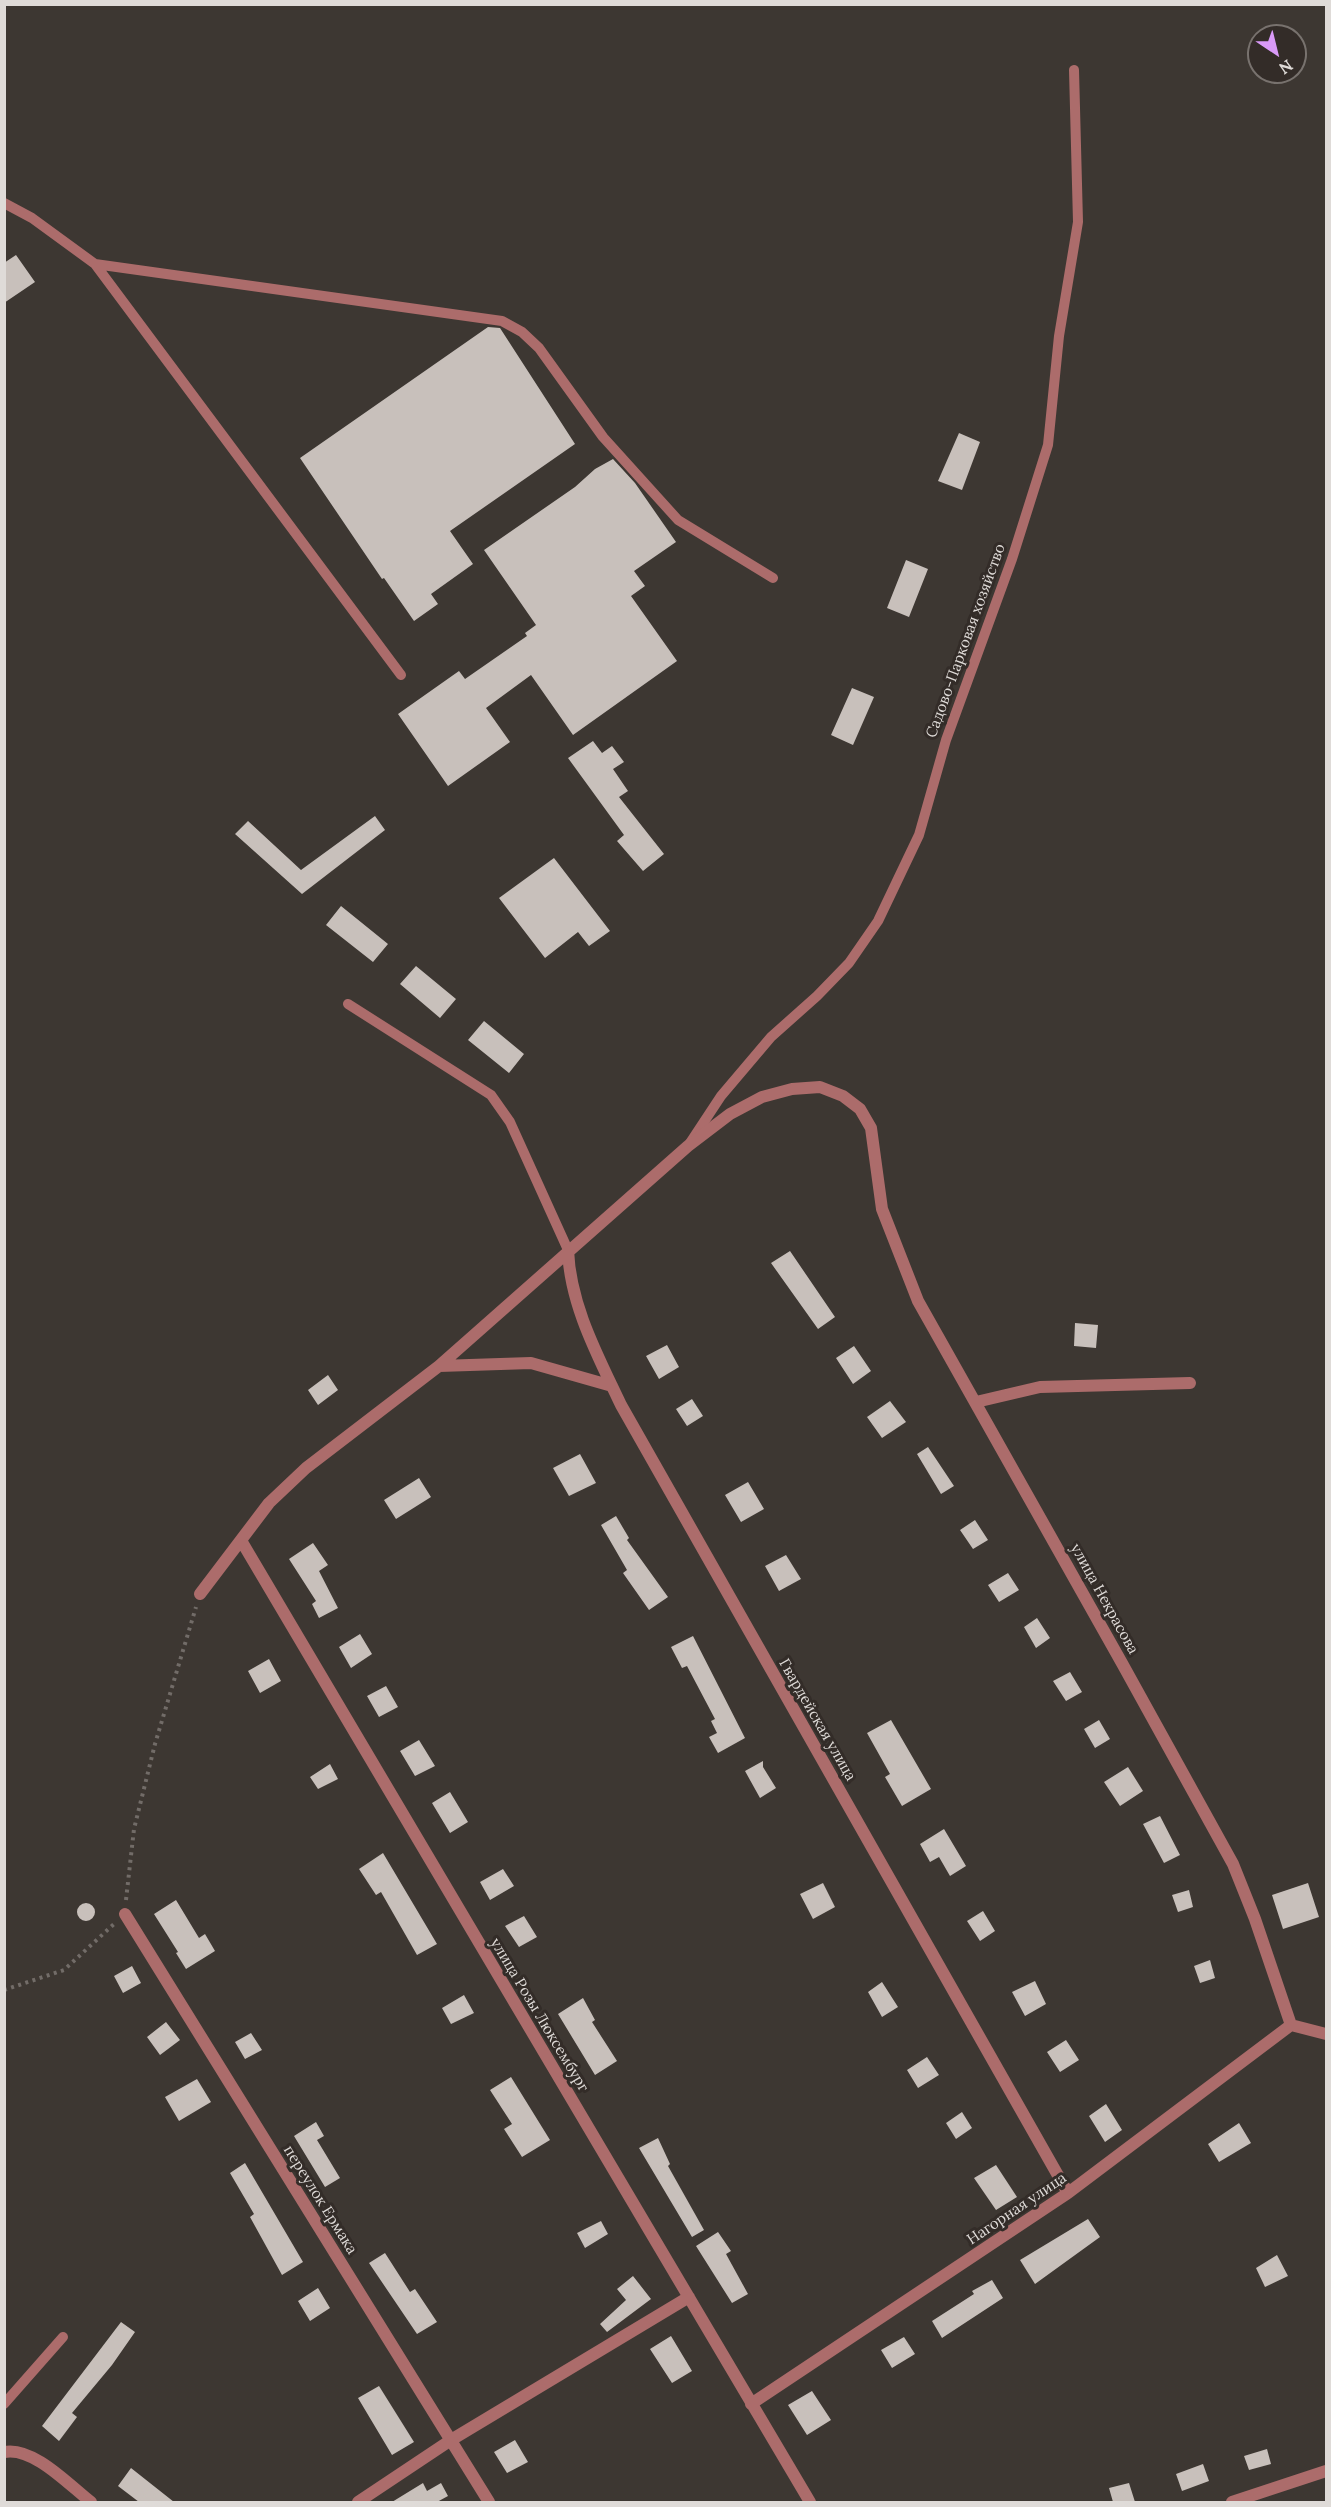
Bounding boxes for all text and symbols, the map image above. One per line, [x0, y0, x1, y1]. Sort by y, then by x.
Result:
north arrow [1247, 24, 1307, 84]
text: N [1275, 55, 1297, 79]
street label: Садово-Парковая хозяйство [922, 542, 1010, 740]
street label: улица Некрасова [1066, 1541, 1142, 1657]
street label: Гвардейская улица [775, 1656, 859, 1784]
street label: улица Розы Люксембург [486, 1935, 592, 2095]
street label: переулок Ермака [279, 2142, 361, 2258]
street label: Нагорная улица [964, 2169, 1070, 2249]

